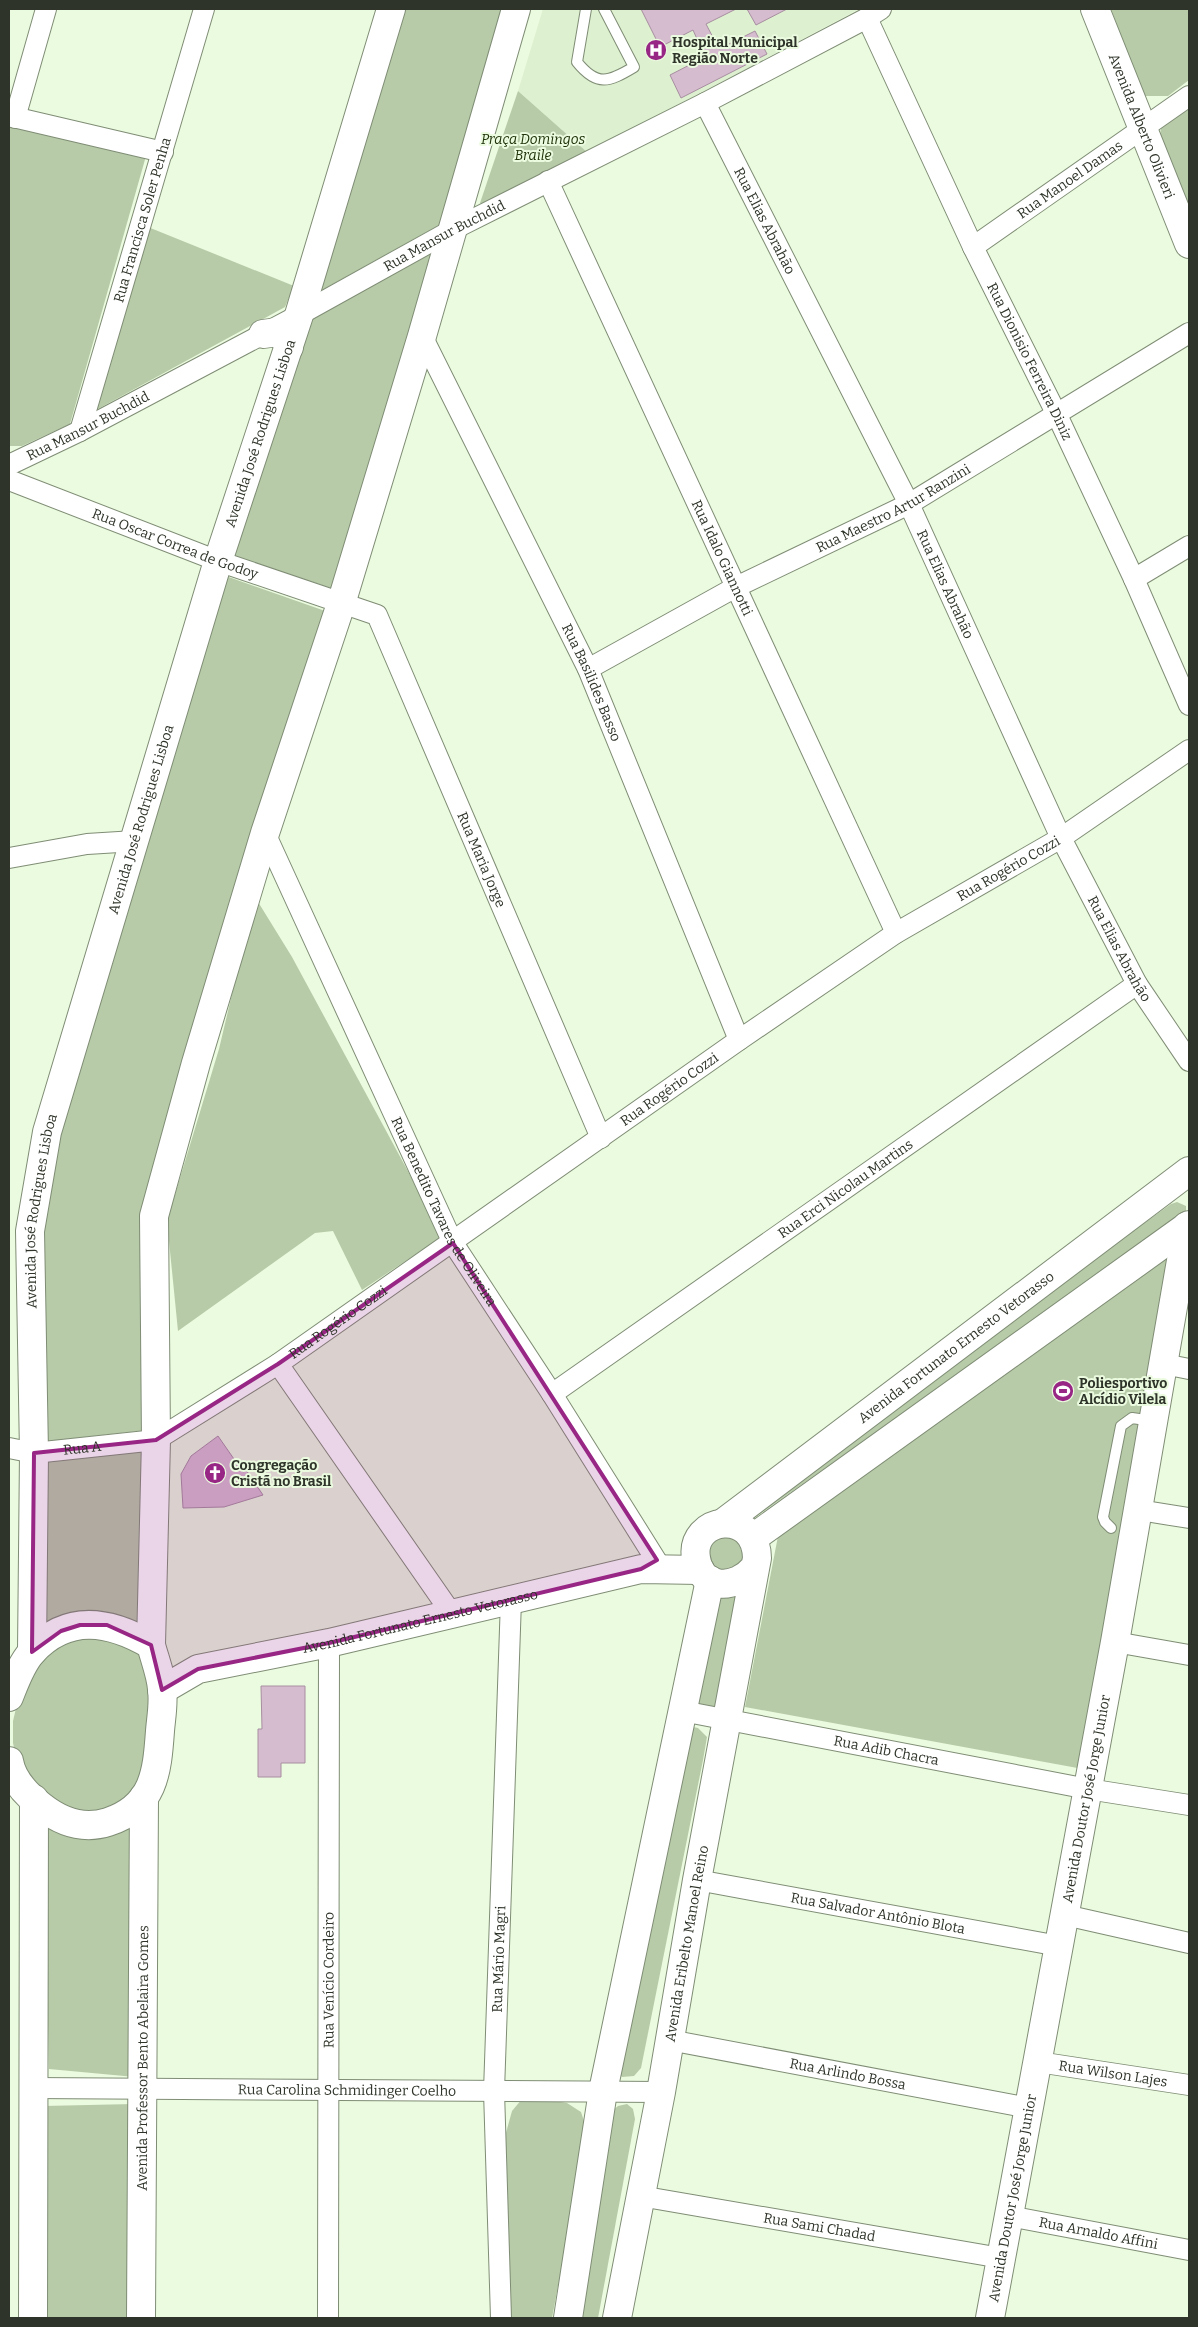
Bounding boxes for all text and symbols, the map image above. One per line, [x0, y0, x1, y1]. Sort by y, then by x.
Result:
place label: Hospital Municipal Região Norte [672, 34, 798, 67]
hospital icon: Hospital Municipal Região Norte [644, 38, 668, 62]
street label: Avenida Alberto Olivieri [1105, 51, 1178, 201]
park label: Praça Domingos Braile [481, 131, 585, 164]
street label: Rua Francisca Soler Penha [110, 135, 175, 305]
street label: Rua Manoel Damas [1014, 137, 1126, 222]
street label: Rua Elias Abrahão [730, 165, 799, 277]
street label: Rua Mansur Buchdid [381, 197, 508, 275]
street label: Rua Dionisio Ferreira Diniz [983, 280, 1076, 443]
street label: Avenida José Rodrigues Lisboa [222, 337, 299, 530]
street label: Rua Mansur Buchdid [24, 388, 152, 464]
street label: Rua Maestro Artur Ranzini [813, 461, 974, 556]
street label: Rua Idalo Giannotti [688, 497, 756, 618]
street label: Rua Oscar Correa de Godoy [90, 505, 261, 583]
street label: Rua Elias Abrahão [913, 527, 977, 642]
street label: Rua Basilides Basso [558, 621, 625, 744]
street label: Avenida José Rodrigues Lisboa [105, 722, 178, 916]
street label: Rua Maria Jorge [453, 809, 509, 910]
street label: Rua Rogério Cozzi [954, 832, 1063, 905]
street label: Rua Elias Abrahão [1084, 893, 1155, 1005]
street label: Rua Rogério Cozzi [617, 1049, 722, 1130]
street label: Avenida José Rodrigues Lisboa [22, 1111, 61, 1309]
street label: Rua Benedito Tavares de Oliveira [387, 1114, 500, 1310]
street label: Rua Erci Nicolau Martins [775, 1136, 916, 1242]
street label: Avenida Fortunato Ernesto Vetorasso [855, 1268, 1058, 1427]
street label: Rua Rogério Cozzi [286, 1282, 390, 1363]
place label: Poliesportivo Alcídio Vilela [1079, 1375, 1167, 1408]
sports icon: Poliesportivo Alcídio Vilela [1051, 1379, 1075, 1403]
street label: Rua A [62, 1438, 102, 1459]
place label: Congregação Cristã no Brasil [231, 1457, 332, 1490]
church icon: Congregação Cristã no Brasil [203, 1461, 227, 1485]
street label: Avenida Fortunato Ernesto Vetorasso [301, 1586, 540, 1657]
street label: Avenida Doutor José Jorge Junior [1059, 1694, 1114, 1904]
street label: Rua Adib Chacra [832, 1732, 940, 1769]
street label: Avenida Eribelto Manoel Reino [662, 1844, 712, 2043]
street label: Rua Salvador Antônio Blota [789, 1889, 967, 1938]
street label: Rua Mário Magri [489, 1905, 509, 2013]
street label: Rua Venício Cordeiro [320, 1912, 338, 2048]
street label: Avenida Professor Bento Abelaira Gomes [134, 1925, 152, 2191]
street label: Rua Arlindo Bossa [788, 2055, 908, 2094]
street label: Rua Wilson Lajes [1057, 2057, 1169, 2091]
street label: Rua Carolina Schmidinger Coelho [238, 2081, 456, 2100]
street label: Avenida Doutor José Jorge Junior [985, 2093, 1040, 2303]
street label: Rua Sami Chadad [762, 2209, 877, 2245]
street label: Rua Arnaldo Affini [1037, 2214, 1159, 2253]

